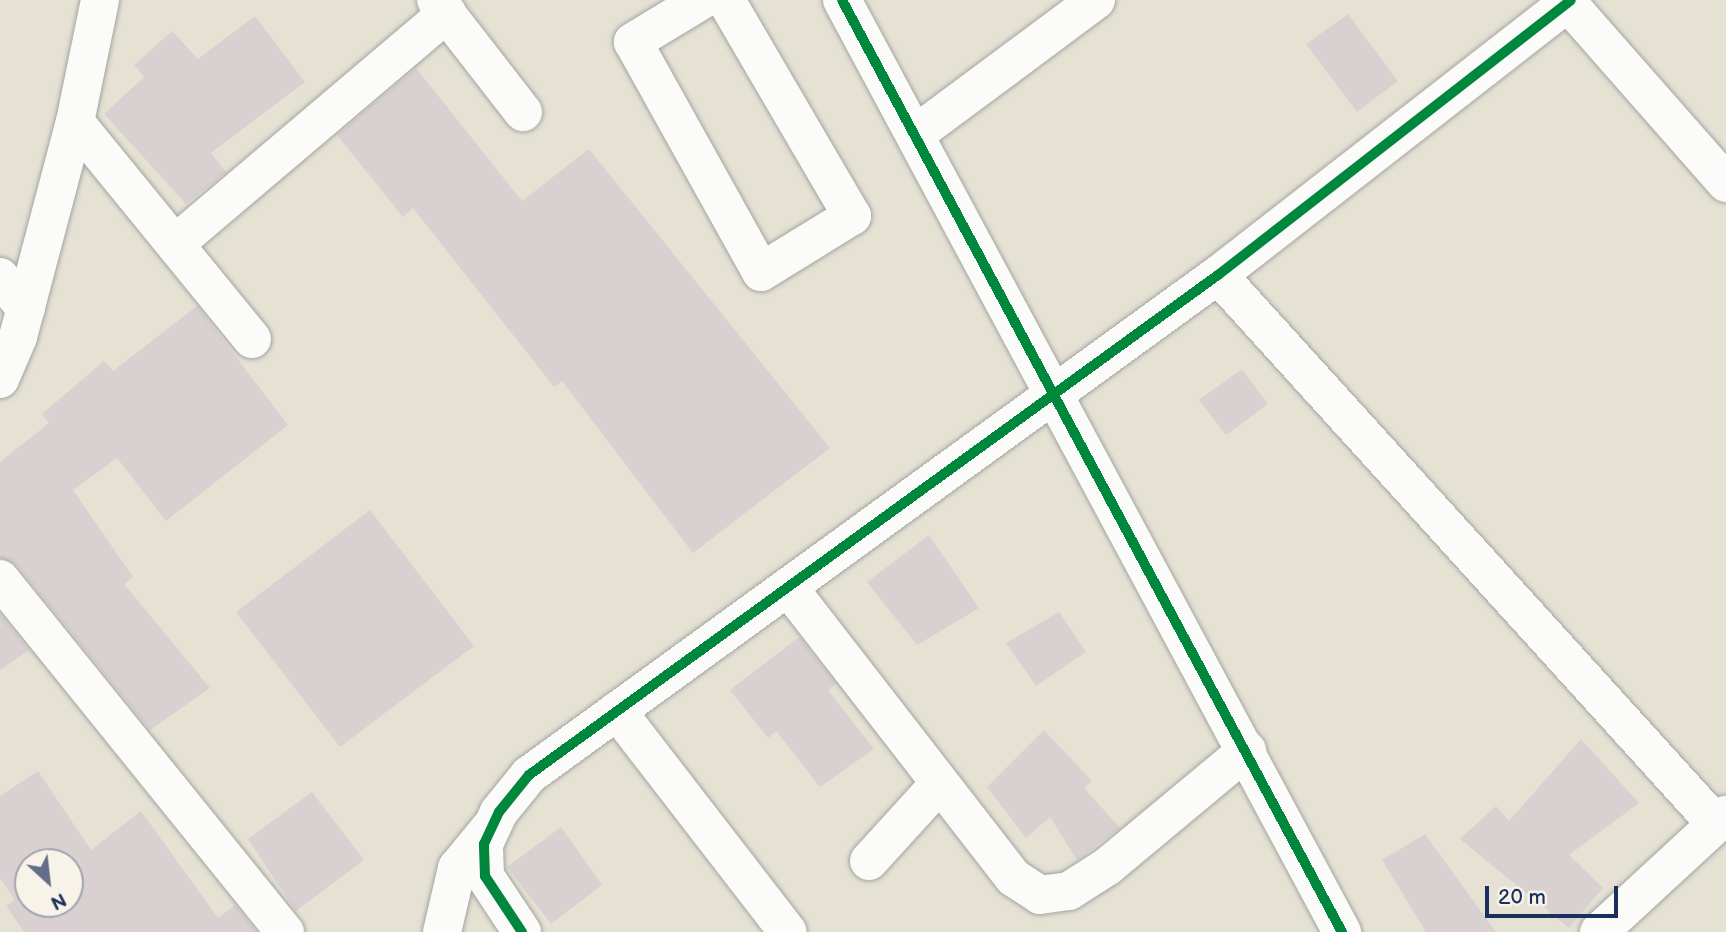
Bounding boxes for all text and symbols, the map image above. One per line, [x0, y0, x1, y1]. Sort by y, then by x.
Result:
north arrow [14, 848, 84, 918]
scale bar [1488, 872, 1621, 916]
text: 20 m [1498, 885, 1546, 910]
text: N [46, 887, 69, 914]

